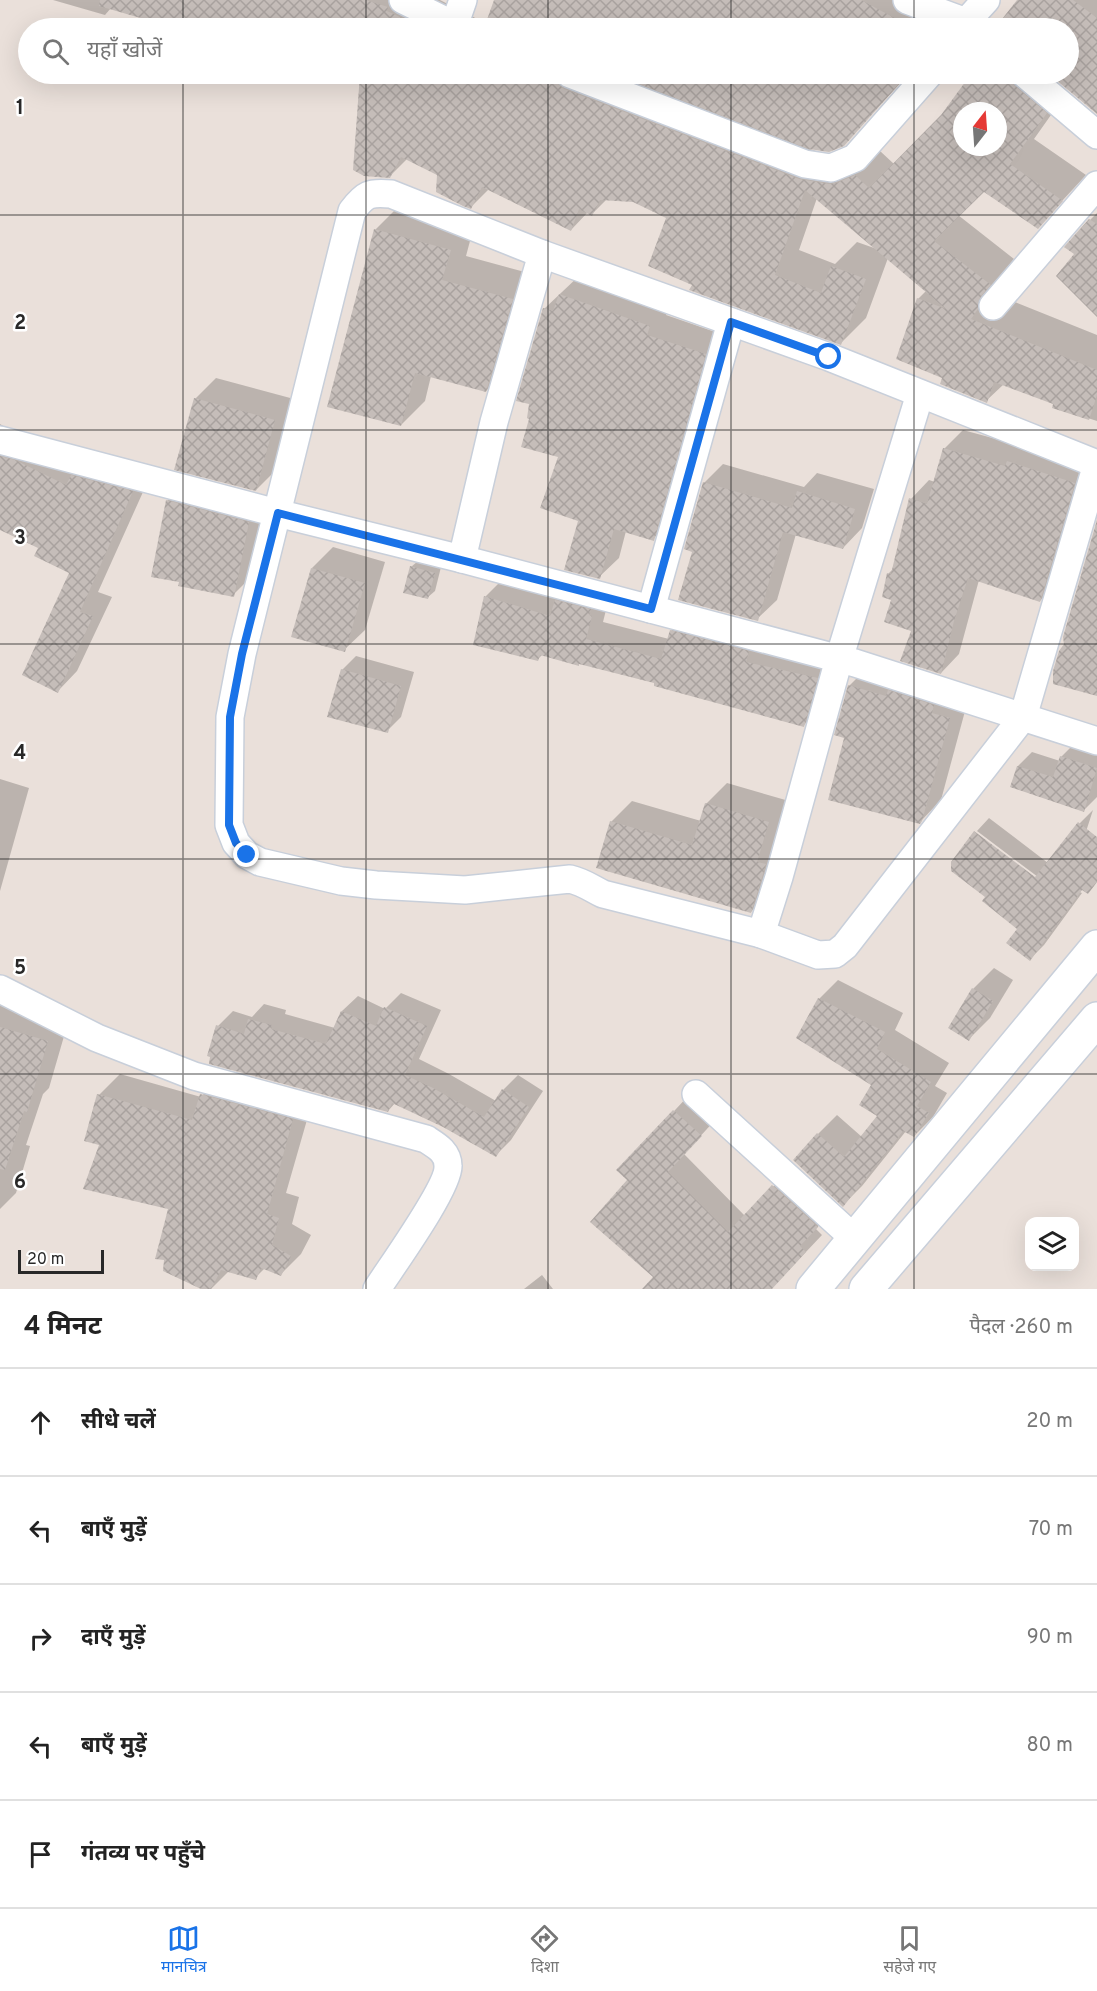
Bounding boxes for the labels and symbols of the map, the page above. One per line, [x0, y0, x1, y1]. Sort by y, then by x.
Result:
text: 1 [16, 96, 24, 122]
north arrow [953, 102, 1007, 156]
text: 2 [14, 311, 26, 337]
route start [815, 343, 841, 369]
text: 3 [14, 526, 26, 552]
text: 4 [14, 741, 26, 767]
route end [233, 841, 259, 867]
text: 5 [14, 956, 26, 982]
text: 6 [14, 1170, 26, 1196]
scale bar [18, 1247, 104, 1274]

